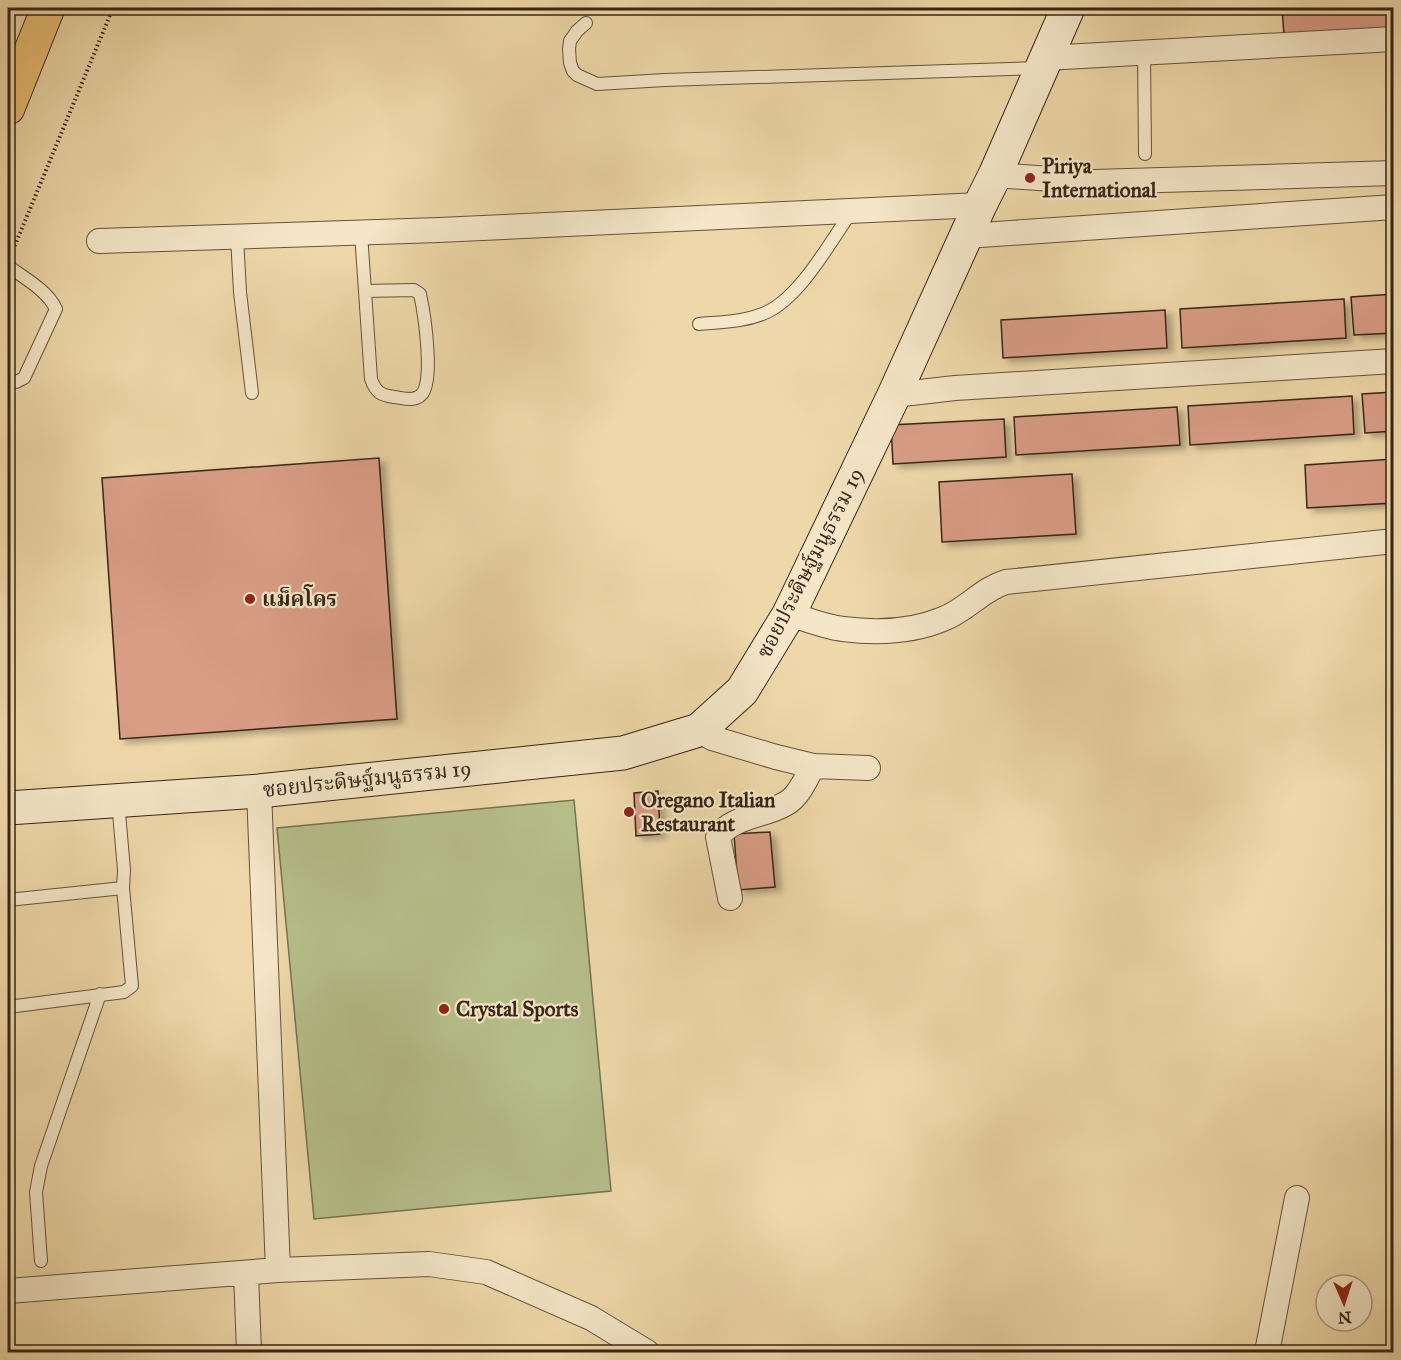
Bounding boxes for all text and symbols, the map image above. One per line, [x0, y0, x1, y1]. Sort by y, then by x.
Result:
place label: Piriya International [1042, 153, 1158, 203]
marker: Piriya International [1023, 171, 1037, 185]
street label: ซอยประดิษฐ์มนูธรรม 19 [751, 464, 869, 662]
place label: แม็คโคร [262, 584, 337, 612]
marker: แม็คโคร [243, 592, 257, 606]
street label: ซอยประดิษฐ์มนูธรรม 19 [261, 755, 473, 803]
place label: Oregano Italian Restaurant [641, 787, 776, 837]
marker: Oregano Italian Restaurant [622, 805, 636, 819]
place label: Crystal Sports [456, 996, 579, 1022]
marker: Crystal Sports [437, 1002, 451, 1016]
north arrow [1314, 1273, 1374, 1333]
text: N [1337, 1308, 1352, 1327]

